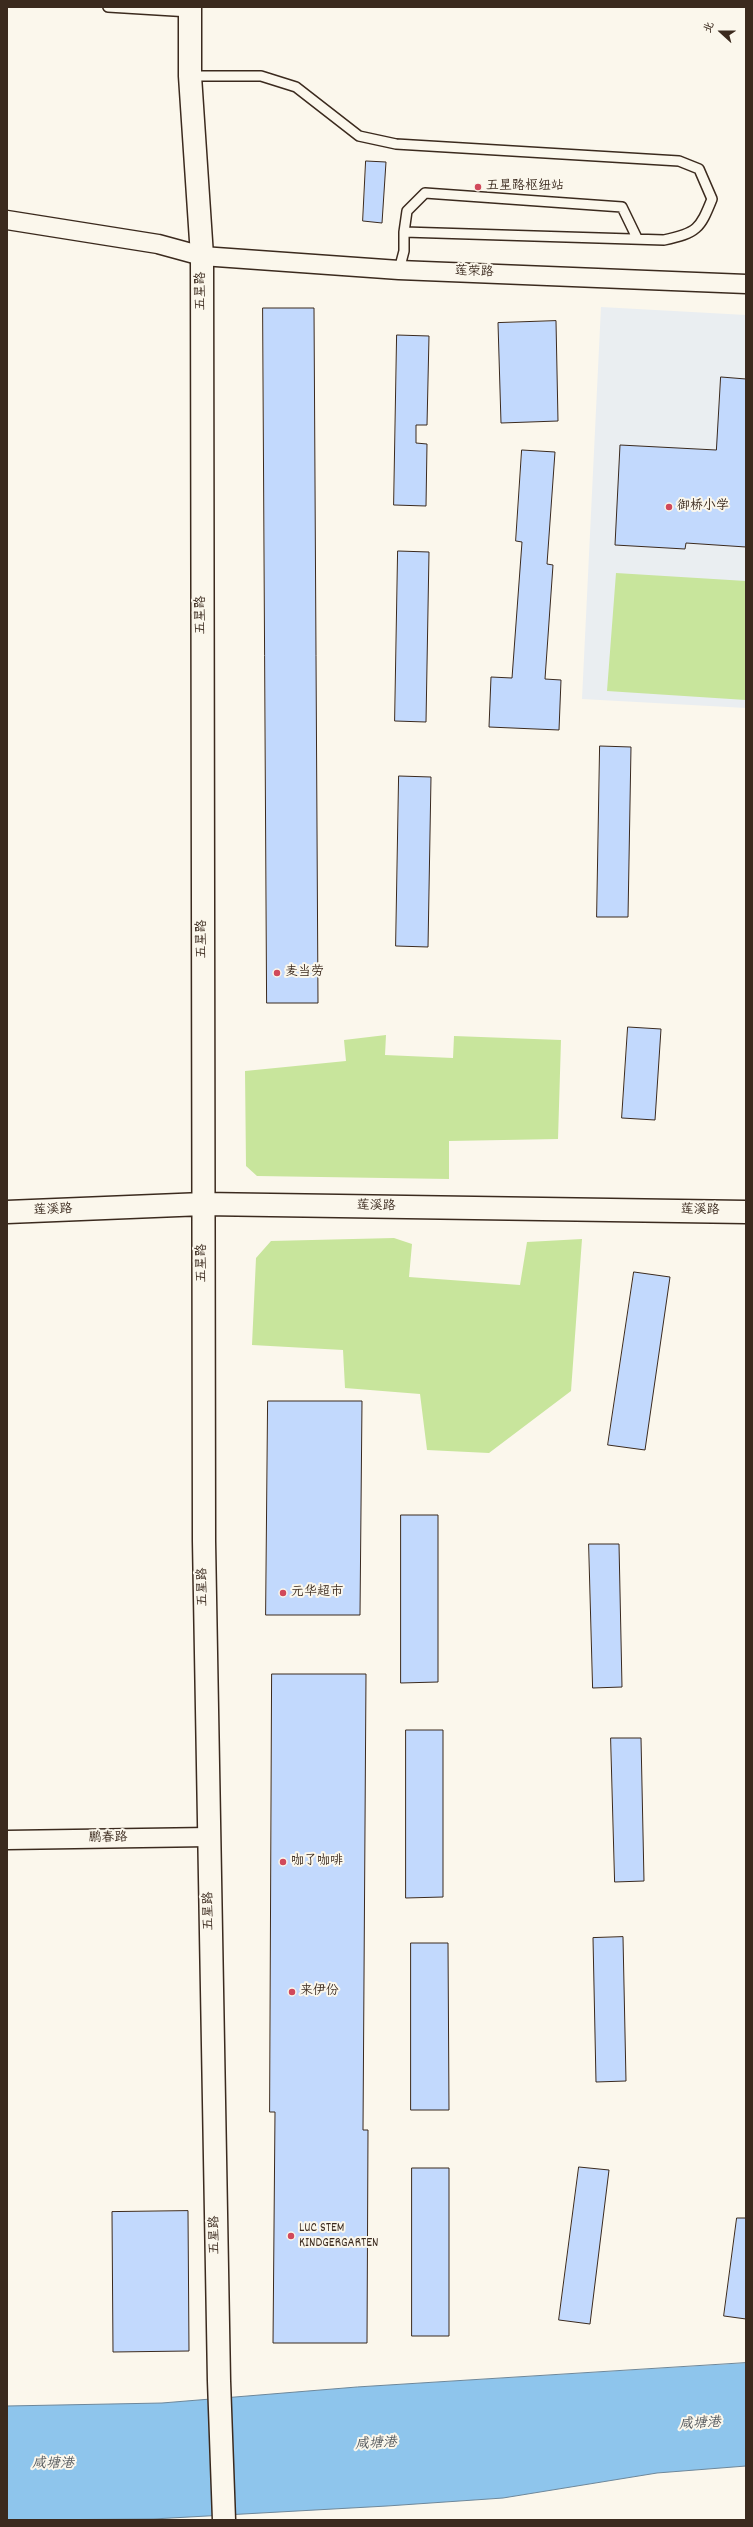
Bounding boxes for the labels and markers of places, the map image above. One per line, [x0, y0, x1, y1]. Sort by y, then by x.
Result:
place label: 五星路枢纽站 [486, 179, 564, 195]
marker: 五星路枢纽站 [473, 182, 483, 192]
place label: 御桥小学 [677, 499, 729, 515]
marker: 御桥小学 [664, 502, 674, 512]
place label: 麦当劳 [285, 965, 324, 981]
marker: 麦当劳 [272, 968, 282, 978]
place label: 元华超市 [291, 1585, 343, 1601]
marker: 元华超市 [278, 1588, 288, 1598]
place label: 咖了咖啡 [291, 1854, 343, 1870]
marker: 咖了咖啡 [278, 1857, 288, 1867]
place label: 来伊份 [300, 1984, 339, 2000]
marker: 来伊份 [287, 1987, 297, 1997]
place label: LUC STEM KINDGERGARTEN [299, 2221, 378, 2252]
marker: LUC STEM KINDGERGARTEN [286, 2231, 296, 2241]

